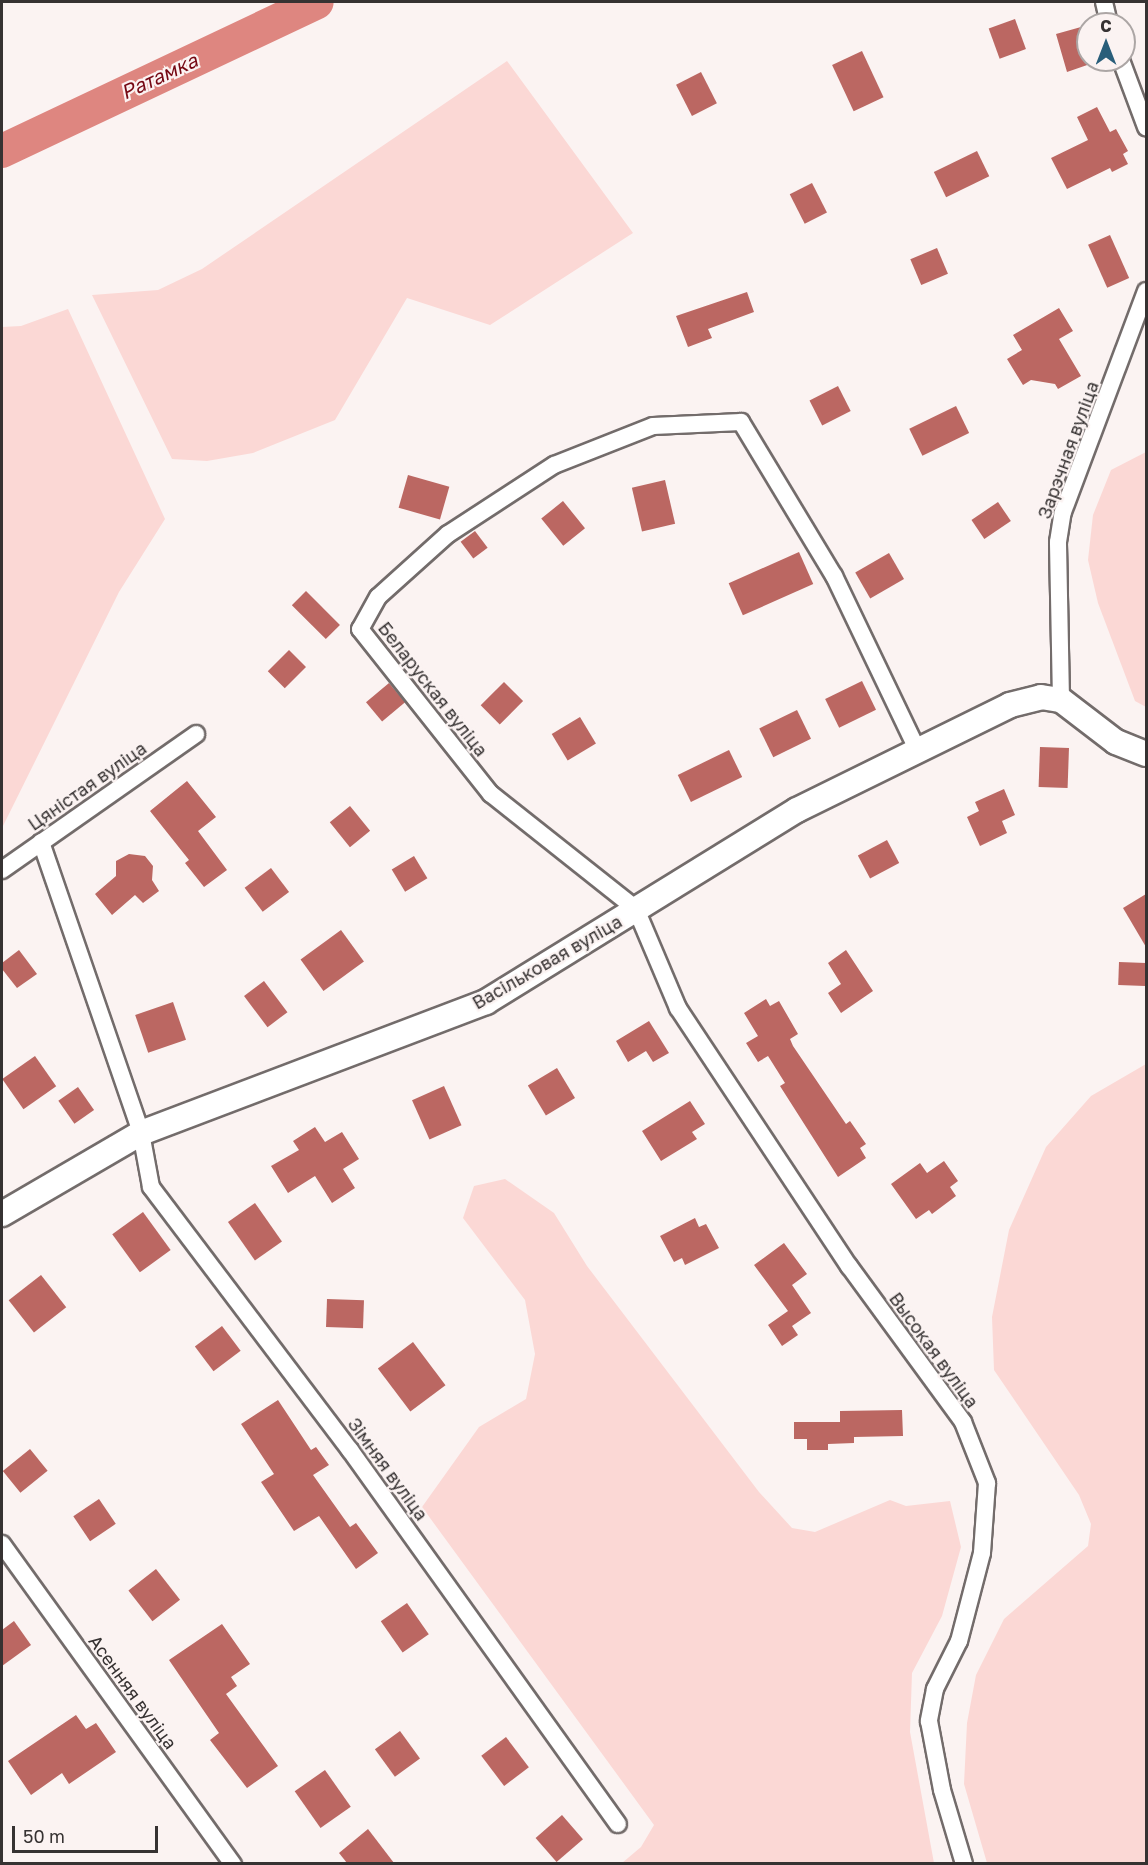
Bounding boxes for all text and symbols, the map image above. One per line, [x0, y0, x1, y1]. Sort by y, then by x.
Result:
north arrow [1076, 12, 1136, 72]
text: С [1100, 16, 1112, 36]
water label: Ратамка [117, 48, 201, 104]
street label: Зарэчная вуліца [1033, 378, 1103, 522]
street label: Беларуская вуліца [374, 617, 492, 761]
street label: Цяністая вуліца [24, 737, 150, 835]
street label: Васільковая вуліца [468, 910, 626, 1014]
street label: Высокая вуліца [885, 1288, 983, 1412]
street label: Зімняя вуліца [343, 1413, 433, 1525]
street label: Асенняя вуліца [84, 1631, 182, 1753]
scale bar [15, 1814, 160, 1852]
text: 50 m [23, 1825, 65, 1847]

